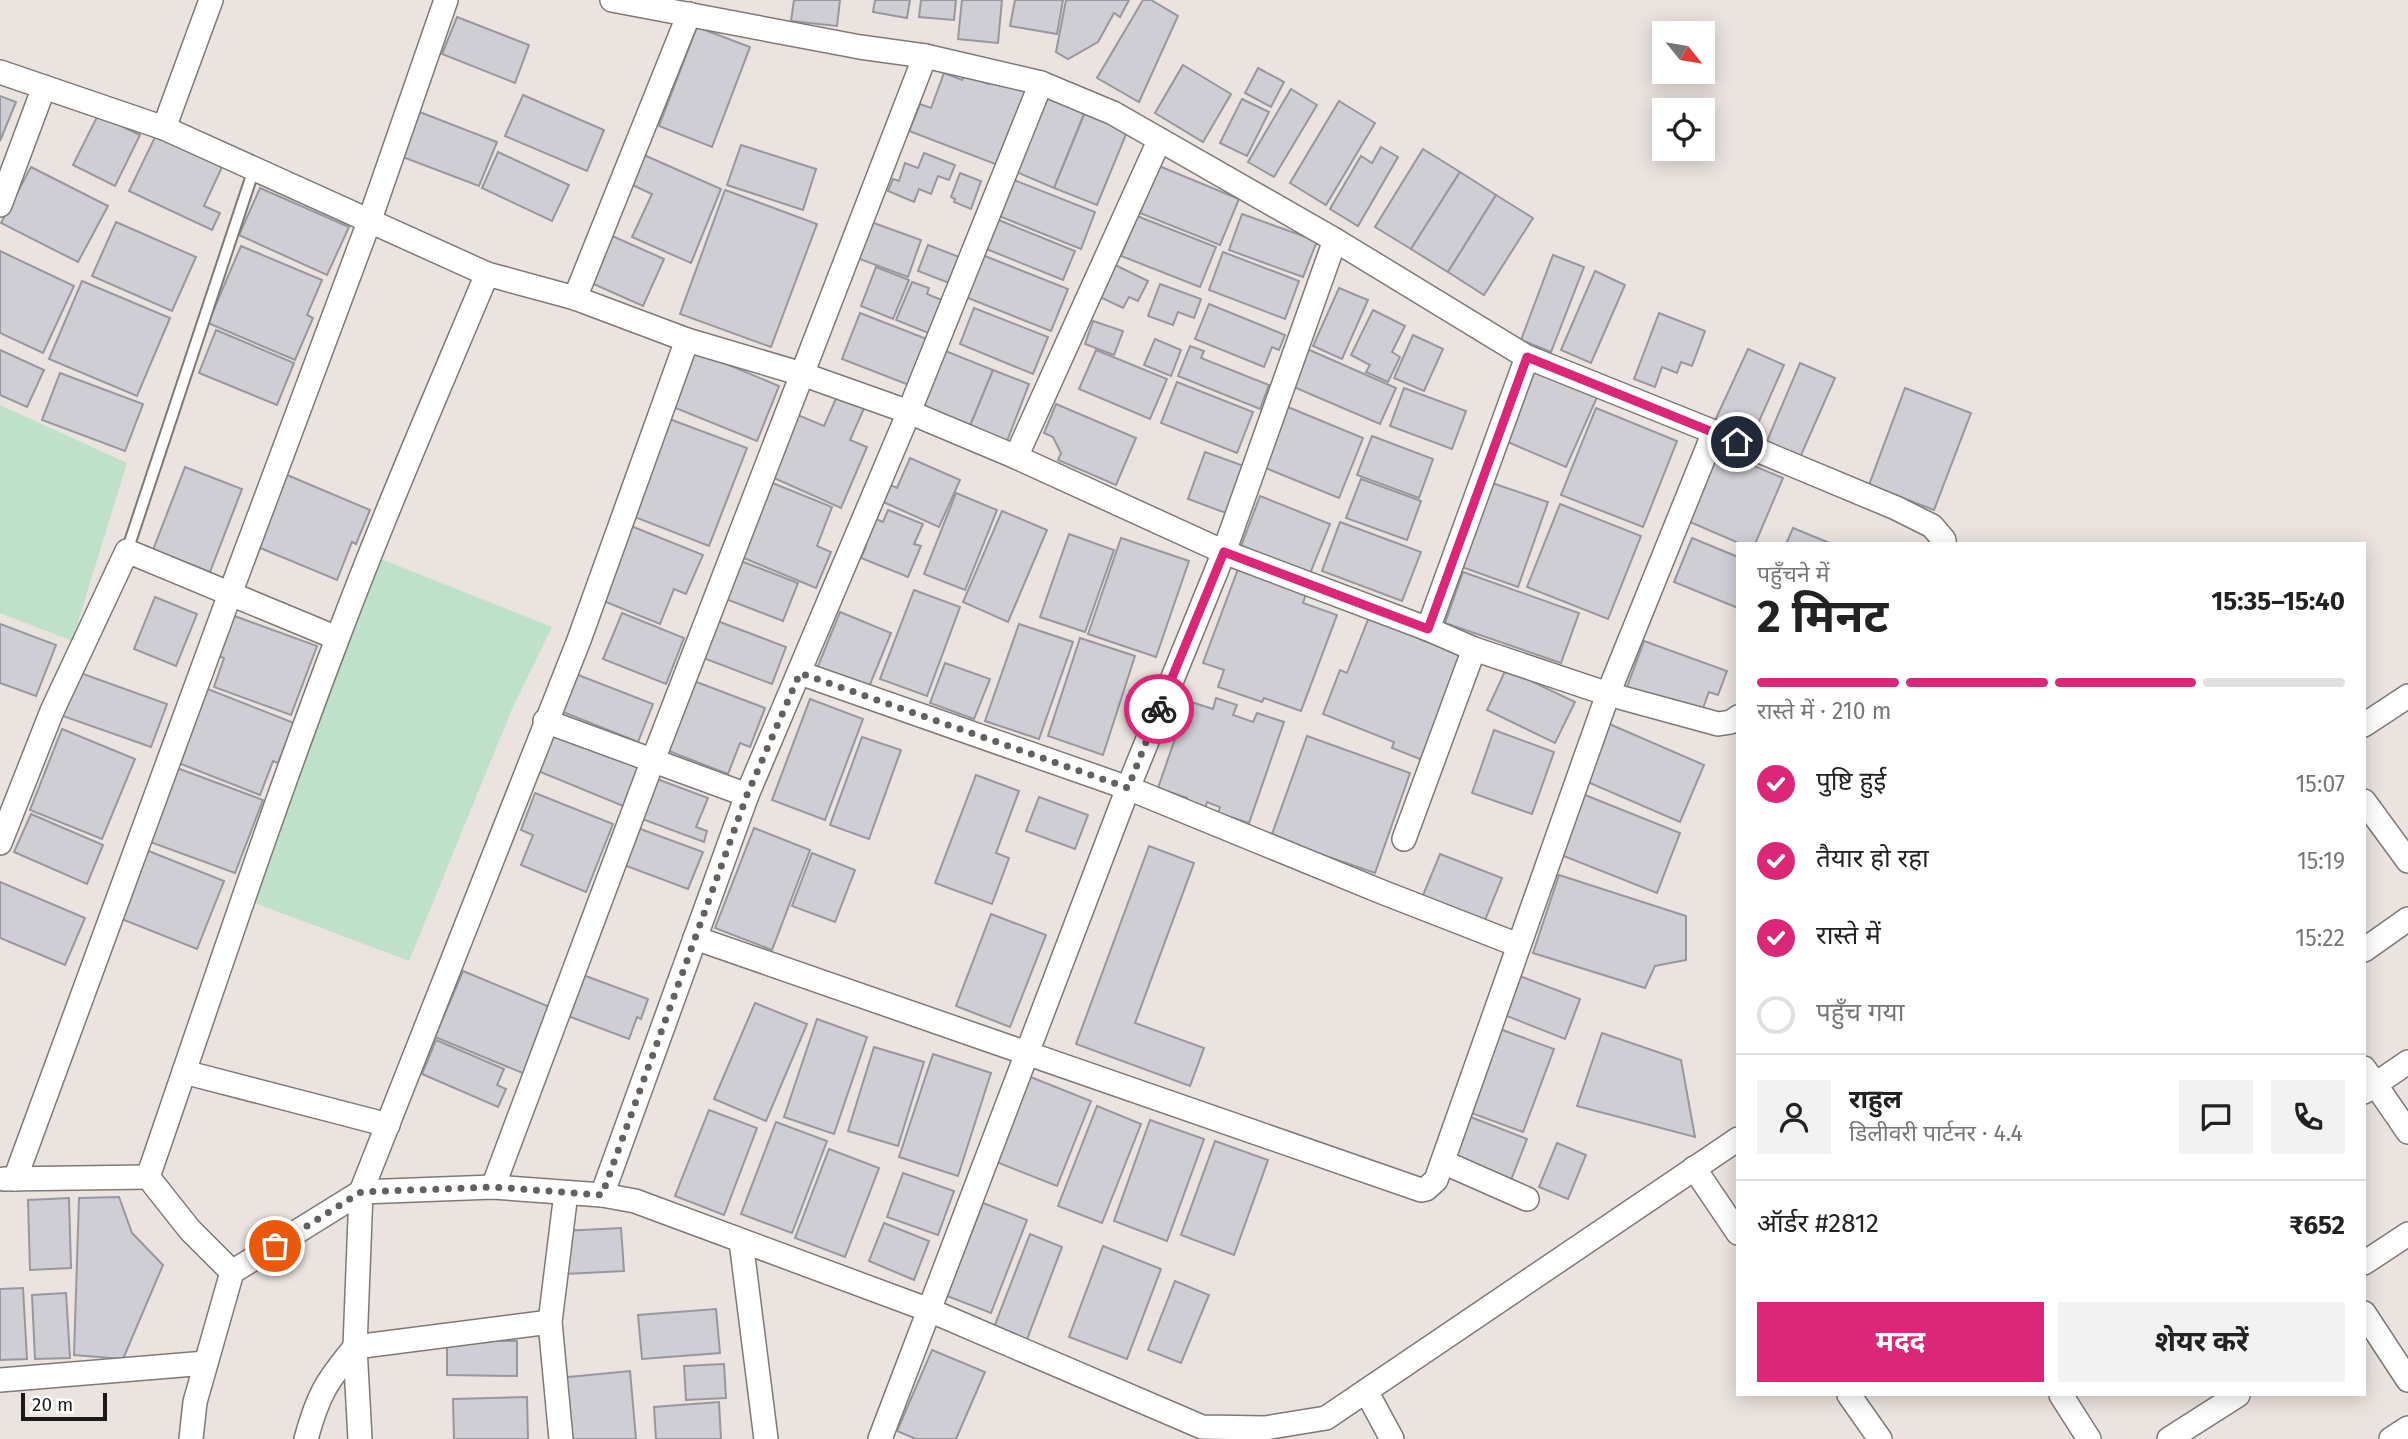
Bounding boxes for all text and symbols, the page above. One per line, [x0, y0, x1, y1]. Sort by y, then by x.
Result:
north arrow [1652, 21, 1715, 84]
map controls [1652, 21, 1715, 161]
button: locate [1652, 98, 1715, 161]
pin [1707, 412, 1767, 472]
icon: home [1718, 423, 1756, 461]
text: पहुँचने में [1757, 560, 1830, 588]
text: 15:35–15:40 [2211, 586, 2345, 617]
text: 2 मिनट [1757, 589, 1888, 644]
courier [1124, 674, 1194, 744]
icon: bike [1140, 690, 1178, 728]
text: रास्ते में · 210 m [1757, 697, 1891, 725]
icon: check [1757, 765, 1795, 803]
text: पुष्टि हुई [1816, 766, 1886, 797]
text: 15:07 [2295, 770, 2345, 798]
icon: check [1757, 842, 1795, 880]
text: तैयार हो रहा [1816, 843, 1929, 874]
text: 15:19 [2297, 847, 2345, 875]
icon: check [1757, 919, 1795, 957]
text: रास्ते में [1816, 920, 1881, 951]
text: 15:22 [2295, 924, 2345, 952]
text: पहुँच गया [1816, 997, 1904, 1028]
button: person [1757, 1080, 1831, 1154]
button: chat [2179, 1080, 2253, 1154]
button: phone [2271, 1080, 2345, 1154]
text: राहुल [1849, 1084, 1902, 1115]
text: डिलीवरी पार्टनर · 4.4 [1849, 1119, 2023, 1147]
text: ऑर्डर #2812 [1757, 1208, 1879, 1239]
text: ₹652 [2289, 1210, 2345, 1241]
pin [245, 1216, 305, 1276]
icon: bag [256, 1227, 294, 1265]
button: मदद [1757, 1302, 2044, 1382]
button: शेयर करें [2058, 1302, 2345, 1382]
scale bar [21, 1390, 107, 1422]
text: 20 m [32, 1393, 73, 1416]

